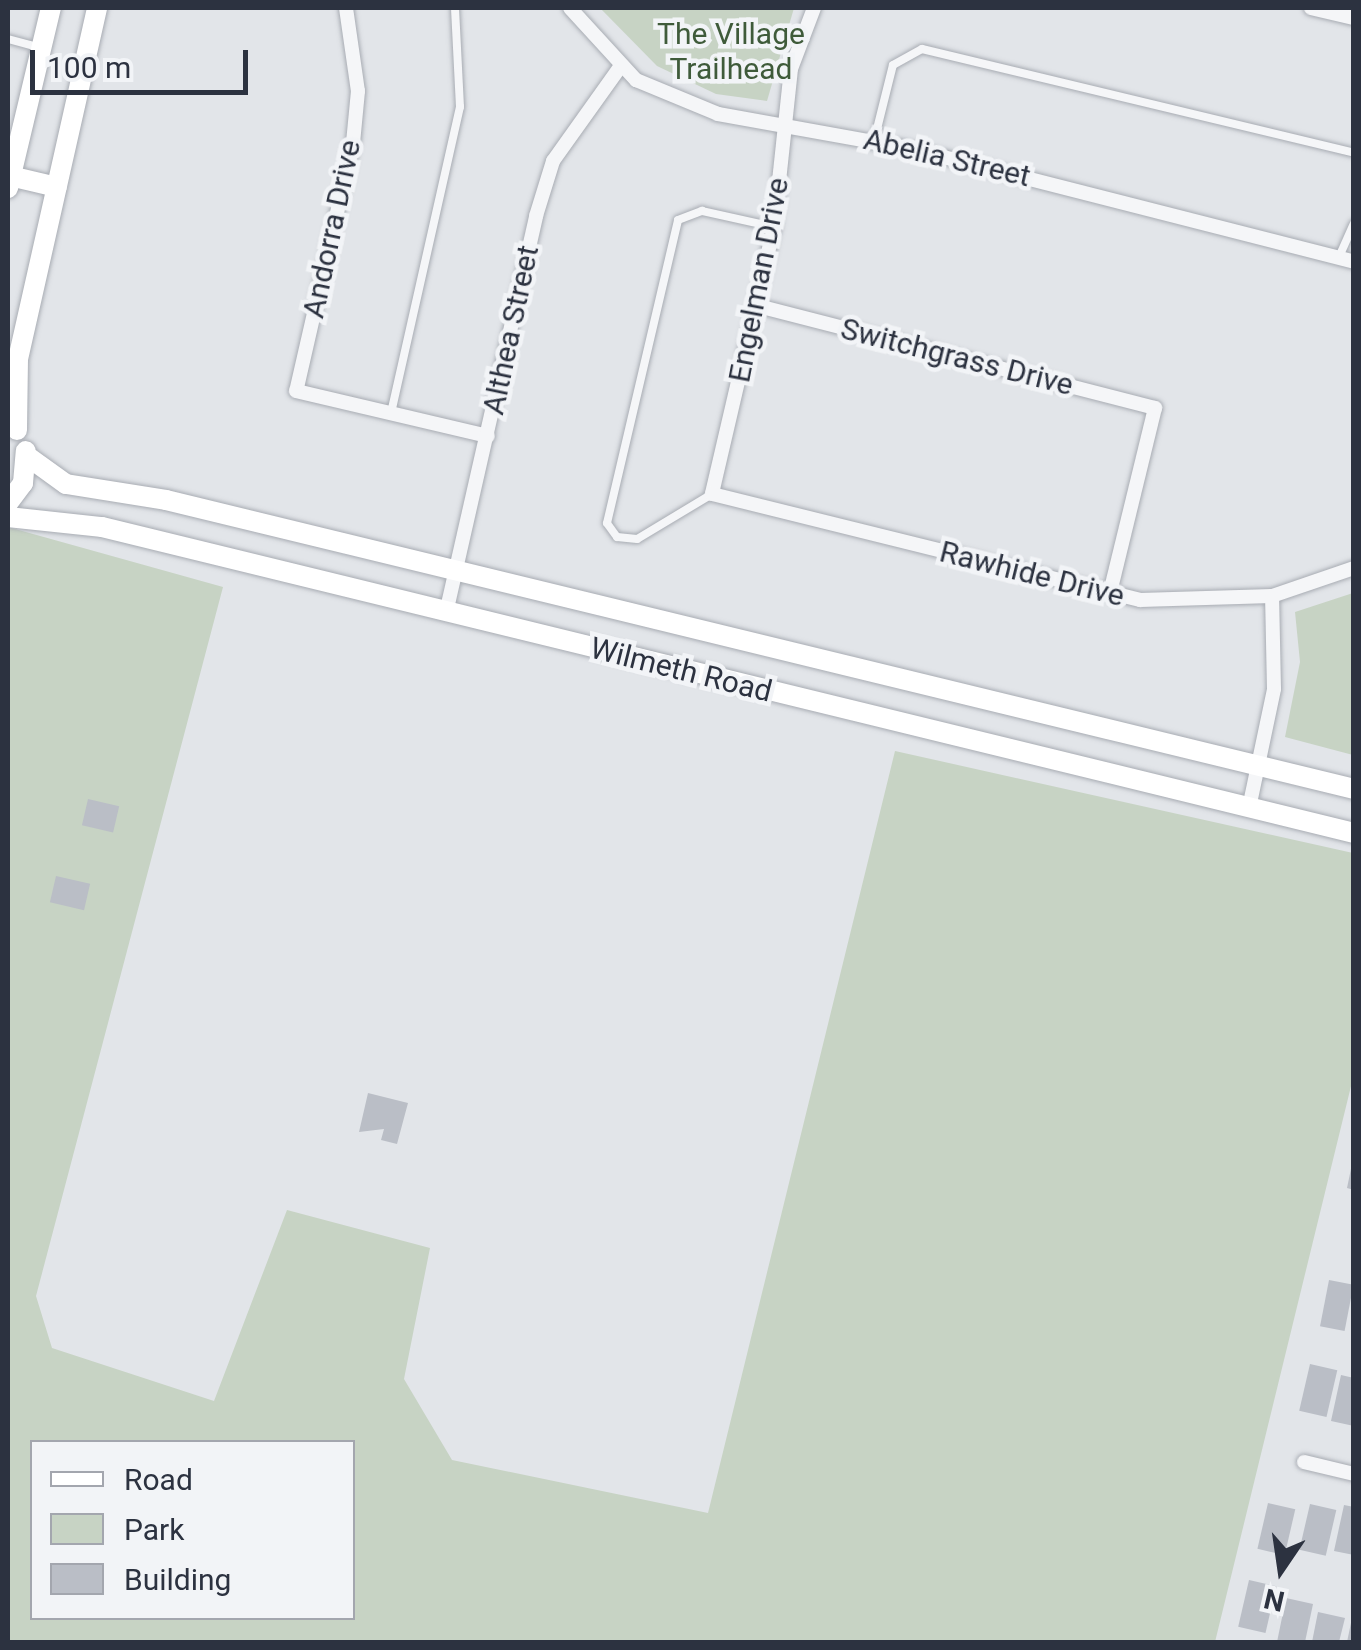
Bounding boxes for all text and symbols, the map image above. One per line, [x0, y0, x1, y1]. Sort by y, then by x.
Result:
park label: The Village Trailhead [657, 16, 805, 86]
scale bar [35, 30, 252, 92]
text: 100 m [47, 50, 131, 85]
street label: Abelia Street [860, 121, 1034, 195]
street label: Andorra Drive [296, 137, 368, 321]
street label: Engelman Drive [722, 175, 796, 385]
street label: Althea Street [476, 242, 546, 418]
street label: Switchgrass Drive [837, 311, 1077, 403]
street label: Rawhide Drive [936, 534, 1128, 614]
street label: Wilmeth Road [586, 630, 776, 710]
legend [30, 1440, 355, 1620]
text: Road [124, 1462, 193, 1497]
text: Park [124, 1512, 184, 1547]
north arrow [1231, 1520, 1331, 1620]
text: Building [124, 1562, 231, 1597]
text: N [1261, 1581, 1287, 1618]

